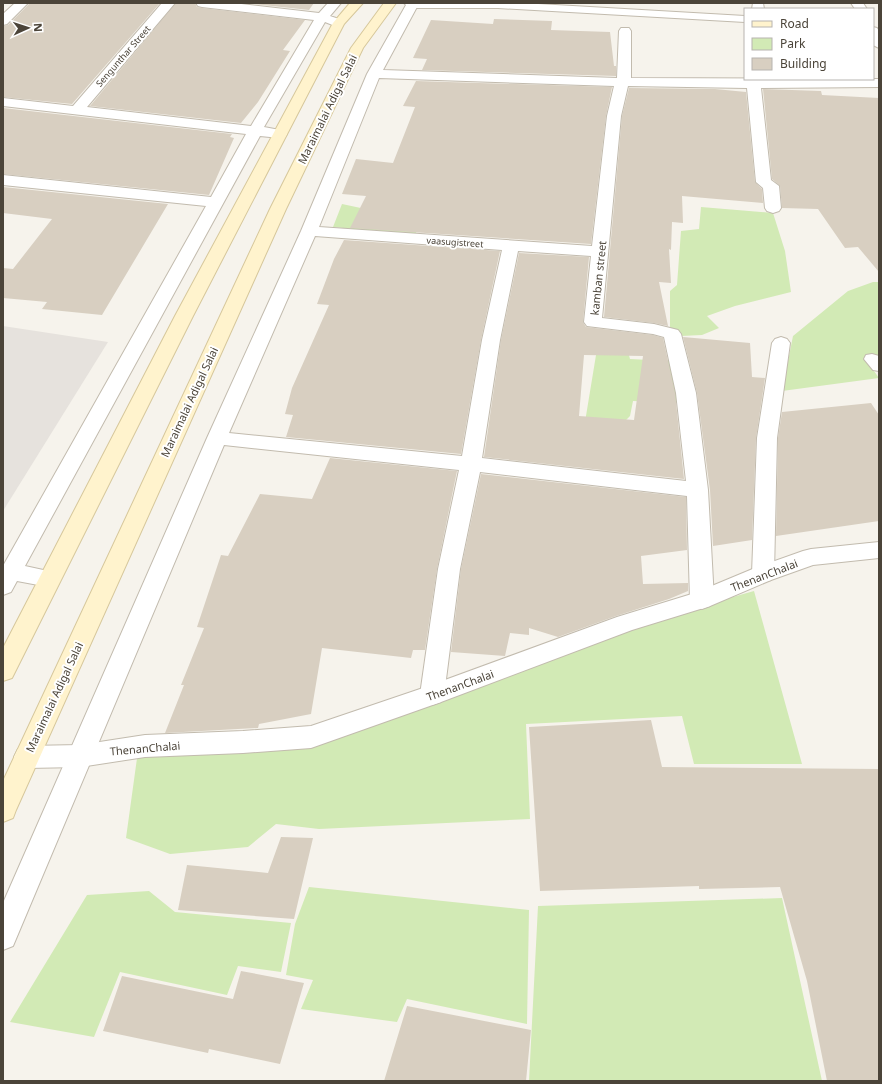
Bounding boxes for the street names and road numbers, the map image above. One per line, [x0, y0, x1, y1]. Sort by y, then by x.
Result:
street label: Sengunthar Street [93, 22, 154, 89]
street label: Maraimalai Adigal Salai [294, 52, 360, 166]
street label: vaasugistreet [426, 234, 485, 251]
street label: kamban street [587, 240, 609, 316]
street label: Maraimalai Adigal Salai [157, 344, 221, 460]
street label: ThenanChalai [728, 555, 800, 595]
street label: Maraimalai Adigal Salai [22, 639, 86, 755]
street label: ThenanChalai [424, 666, 496, 704]
street label: ThenanChalai [109, 737, 181, 759]

